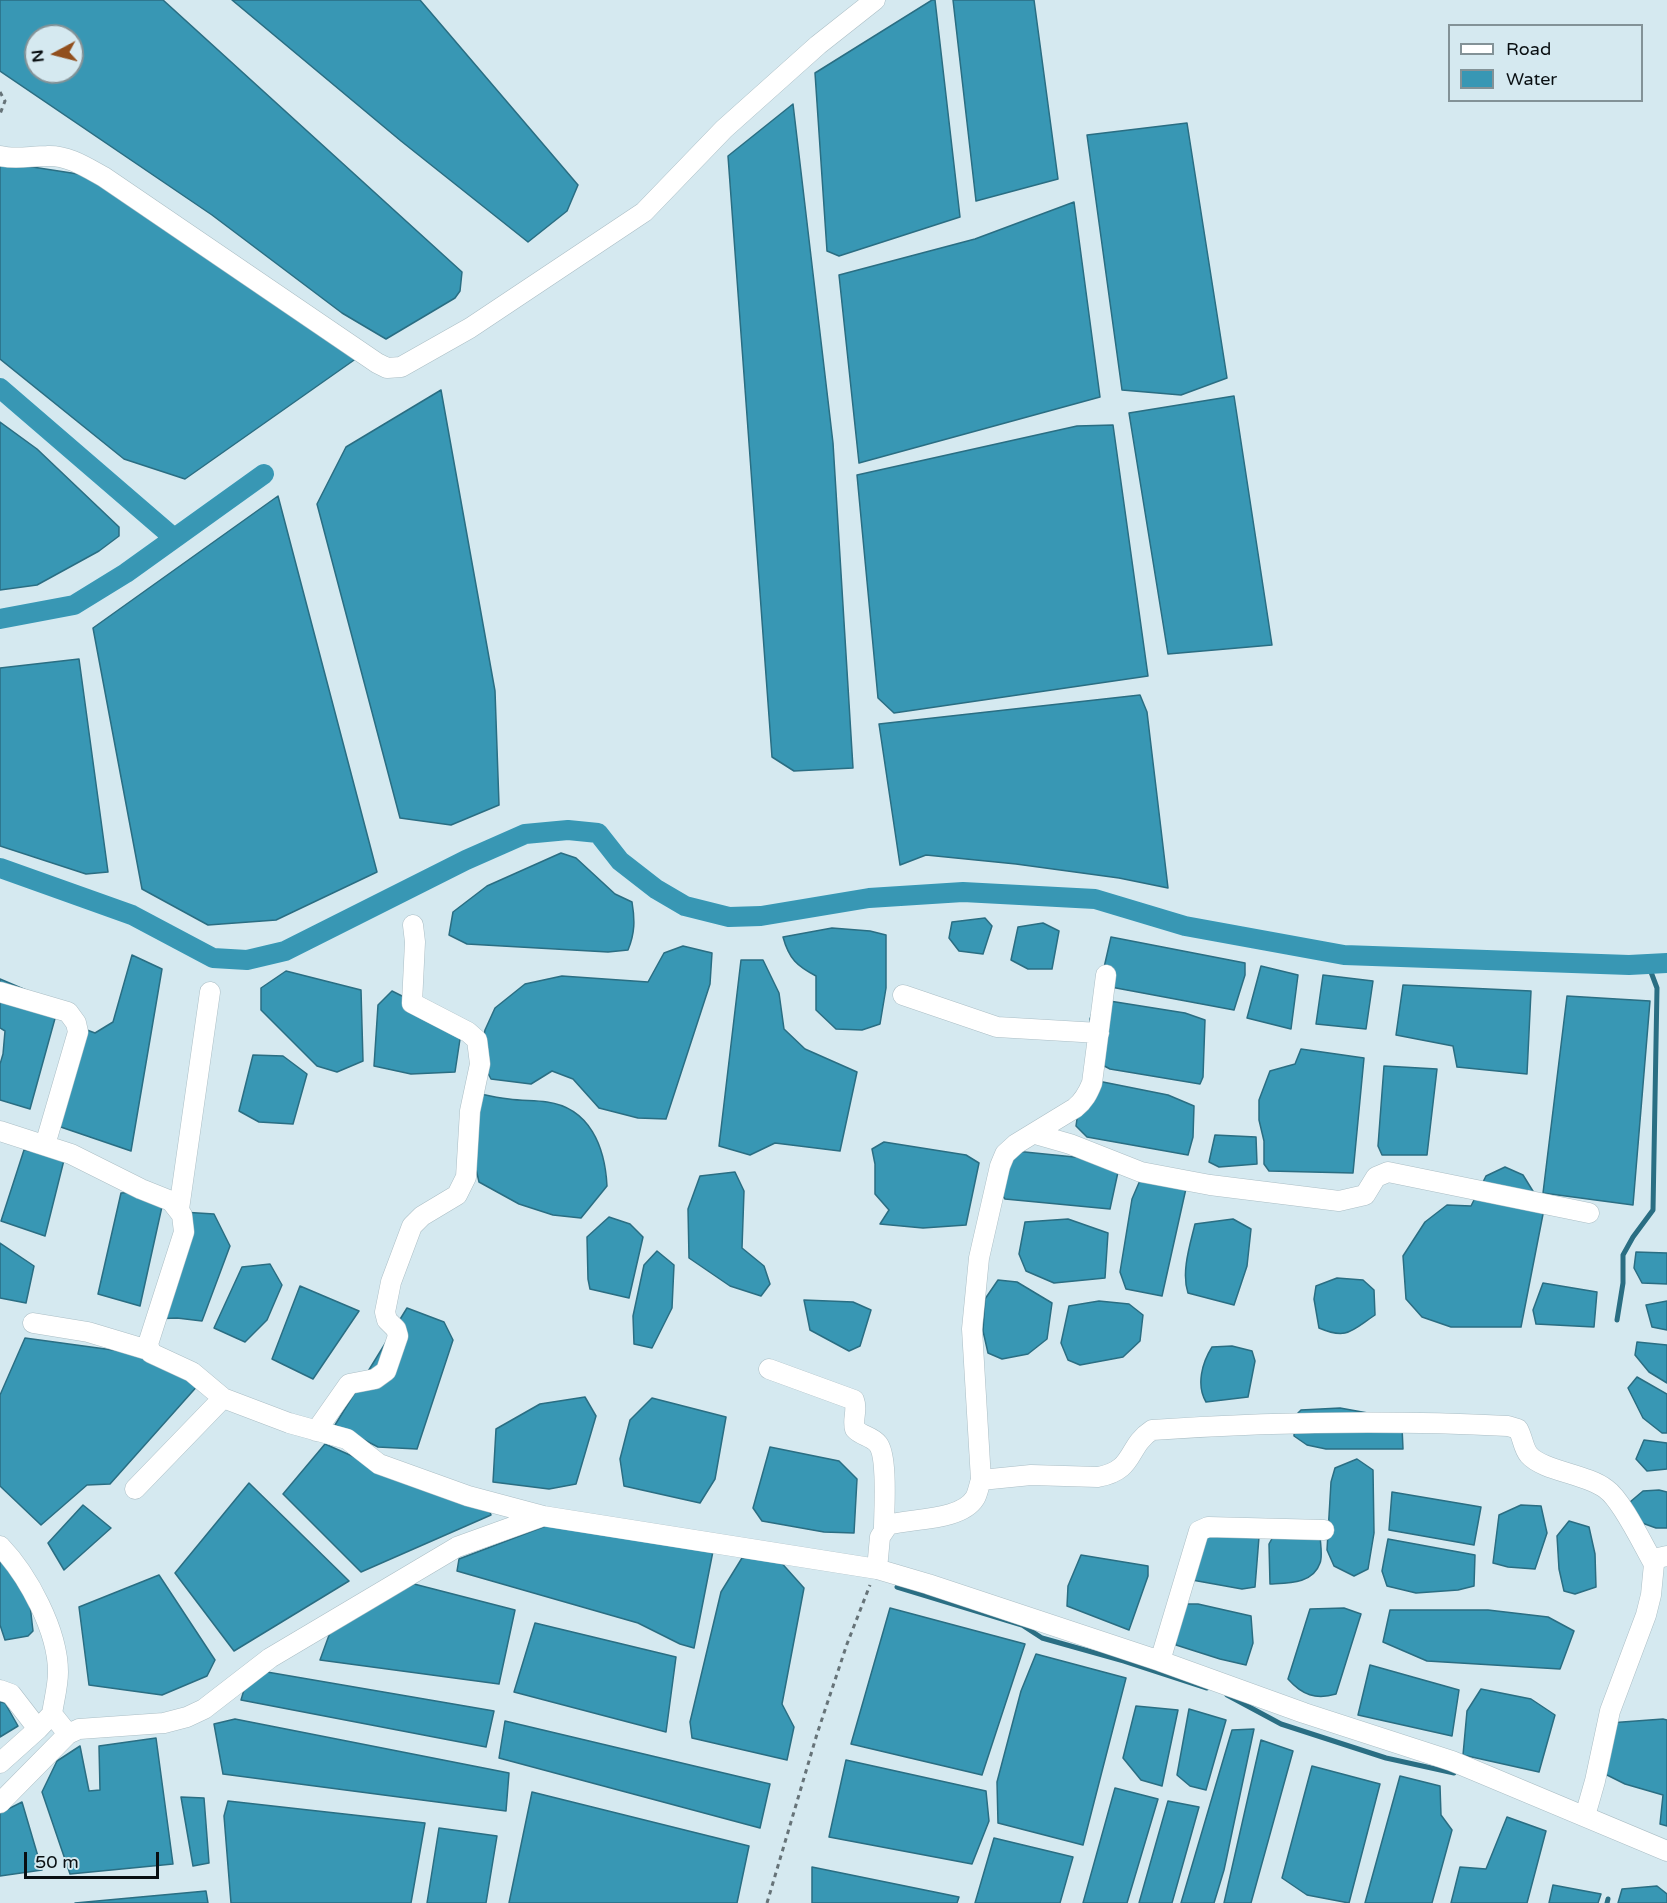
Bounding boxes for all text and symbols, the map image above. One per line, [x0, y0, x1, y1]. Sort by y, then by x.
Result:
north arrow [24, 24, 84, 84]
legend [1448, 24, 1643, 102]
text: Road [1506, 38, 1551, 60]
text: N [27, 48, 49, 64]
text: Water [1506, 68, 1557, 90]
scale bar [27, 1840, 162, 1878]
text: 50 m [35, 1851, 79, 1873]

